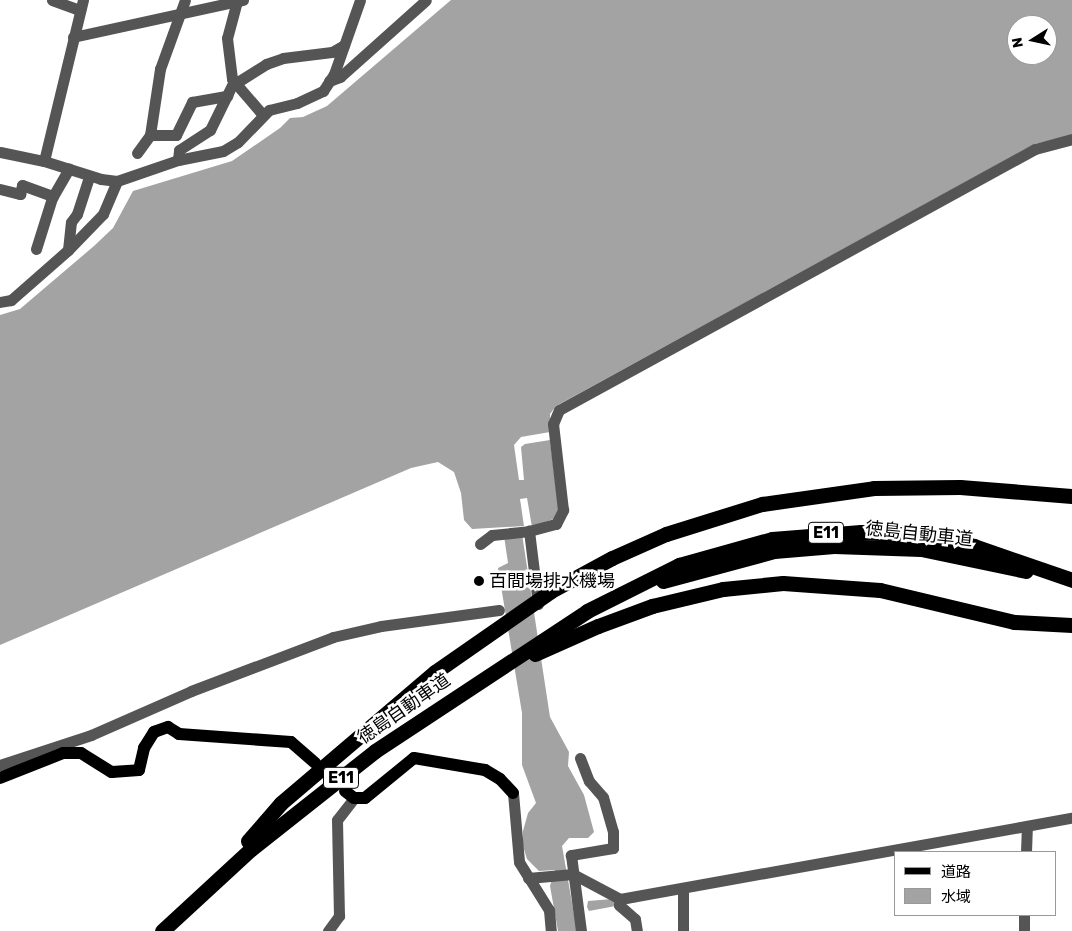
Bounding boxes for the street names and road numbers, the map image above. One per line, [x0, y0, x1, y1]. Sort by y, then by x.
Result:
street label: 徳島自動車道 [864, 518, 974, 550]
road number: E11 [807, 520, 845, 546]
street label: 徳島自動車道 [354, 669, 454, 749]
road number: E11 [322, 764, 360, 791]

